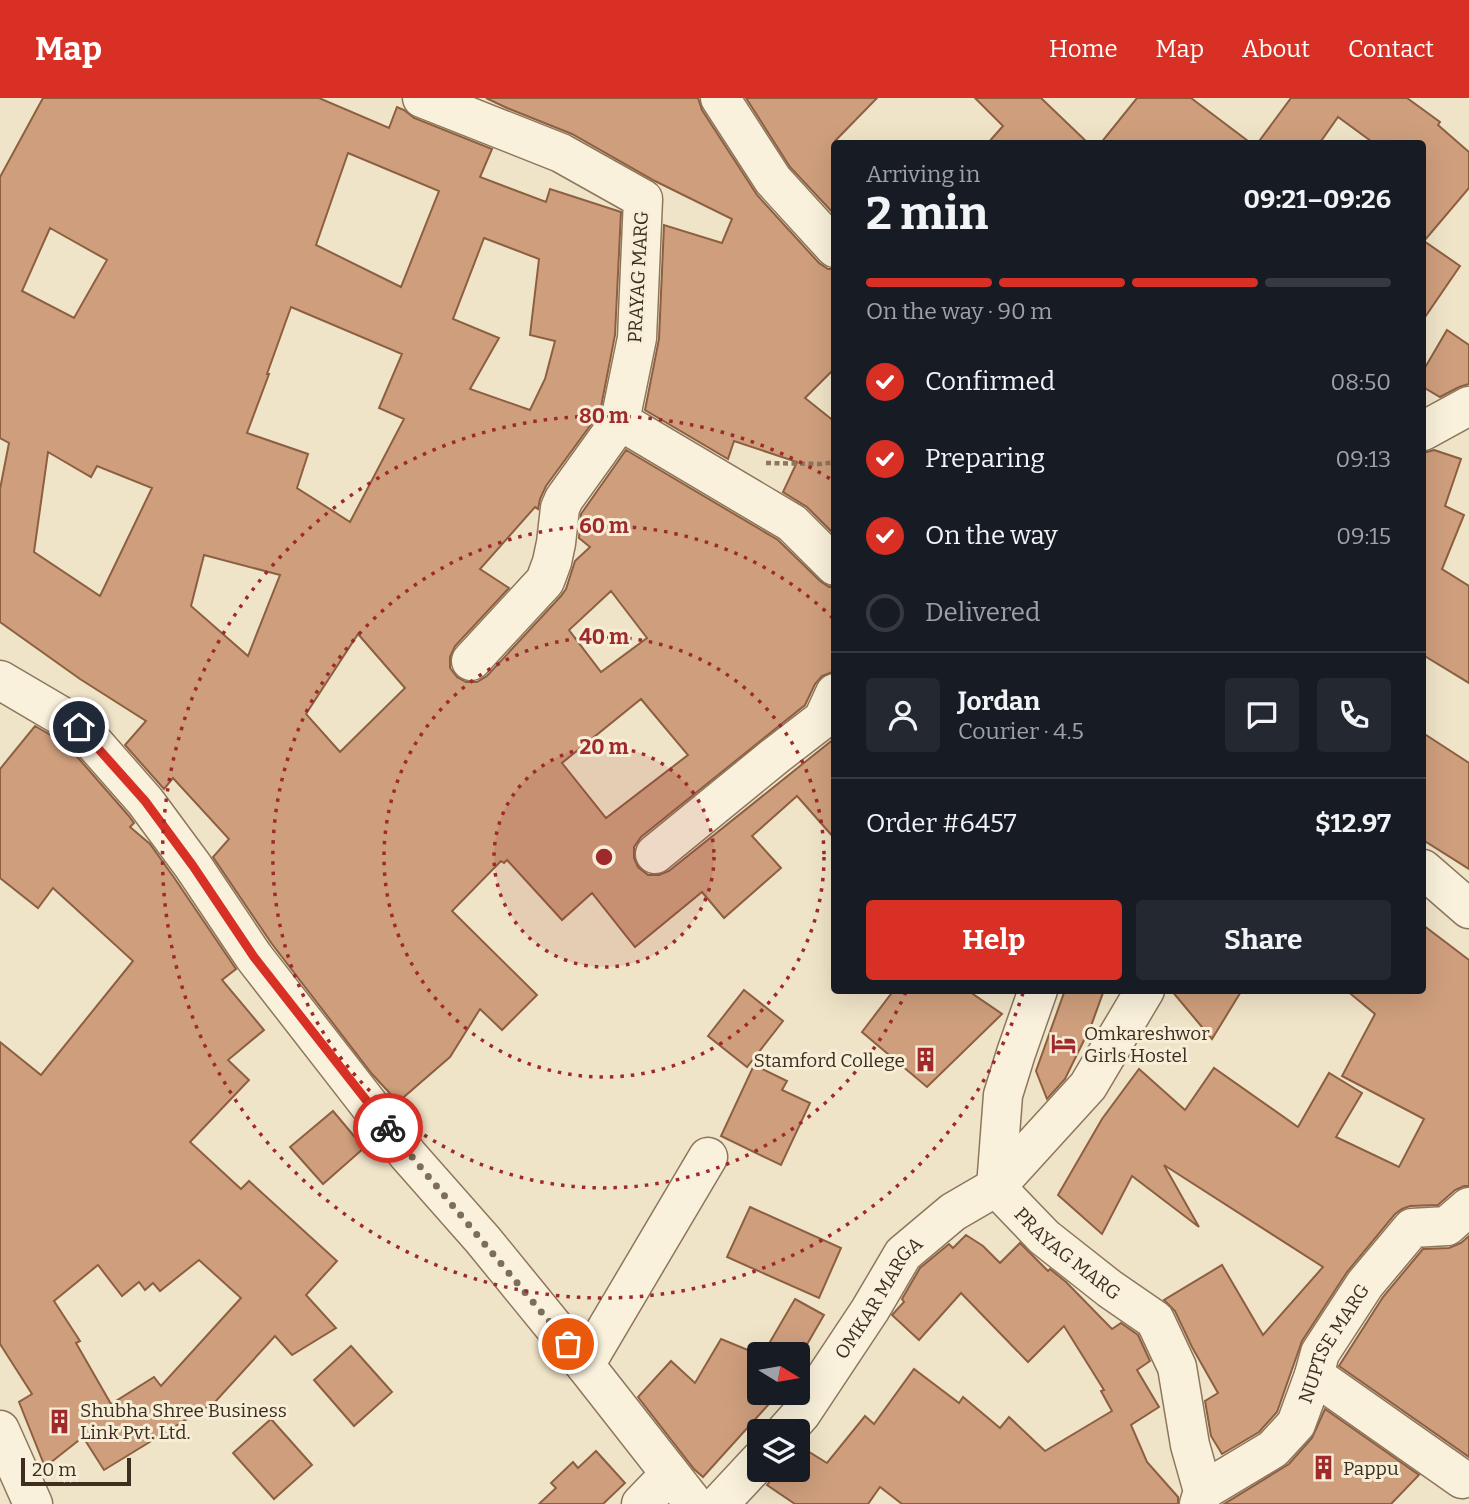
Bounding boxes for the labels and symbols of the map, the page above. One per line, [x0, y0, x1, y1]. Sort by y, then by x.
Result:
street label: PRAYAG MARG [623, 211, 653, 343]
text: 80 m [579, 403, 629, 429]
text: 60 m [579, 513, 629, 539]
text: 40 m [579, 624, 629, 650]
pin [49, 697, 109, 757]
text: 20 m [580, 734, 628, 760]
centre of rings [592, 845, 616, 869]
place label: Omkareshwor Girls Hostel [1084, 1022, 1210, 1067]
hotel icon: Omkareshwor Girls Hostel [1050, 1030, 1078, 1058]
building icon: Stamford College [911, 1046, 939, 1074]
place label: Stamford College [754, 1049, 905, 1072]
courier [353, 1093, 423, 1163]
street label: PRAYAG MARG [1010, 1202, 1125, 1304]
street label: OMKAR MARGA [829, 1231, 927, 1363]
street label: NUPTSE MARG [1293, 1279, 1374, 1406]
pin [538, 1314, 598, 1374]
north arrow [747, 1342, 810, 1405]
place label: Shubha Shree Business Link Pvt. Ltd. [80, 1399, 287, 1444]
building icon: Shubha Shree Business Link Pvt. Ltd. [46, 1407, 74, 1435]
building icon: Pappu [1309, 1454, 1337, 1482]
scale bar [21, 1455, 131, 1487]
place label: Pappu [1343, 1457, 1399, 1480]

